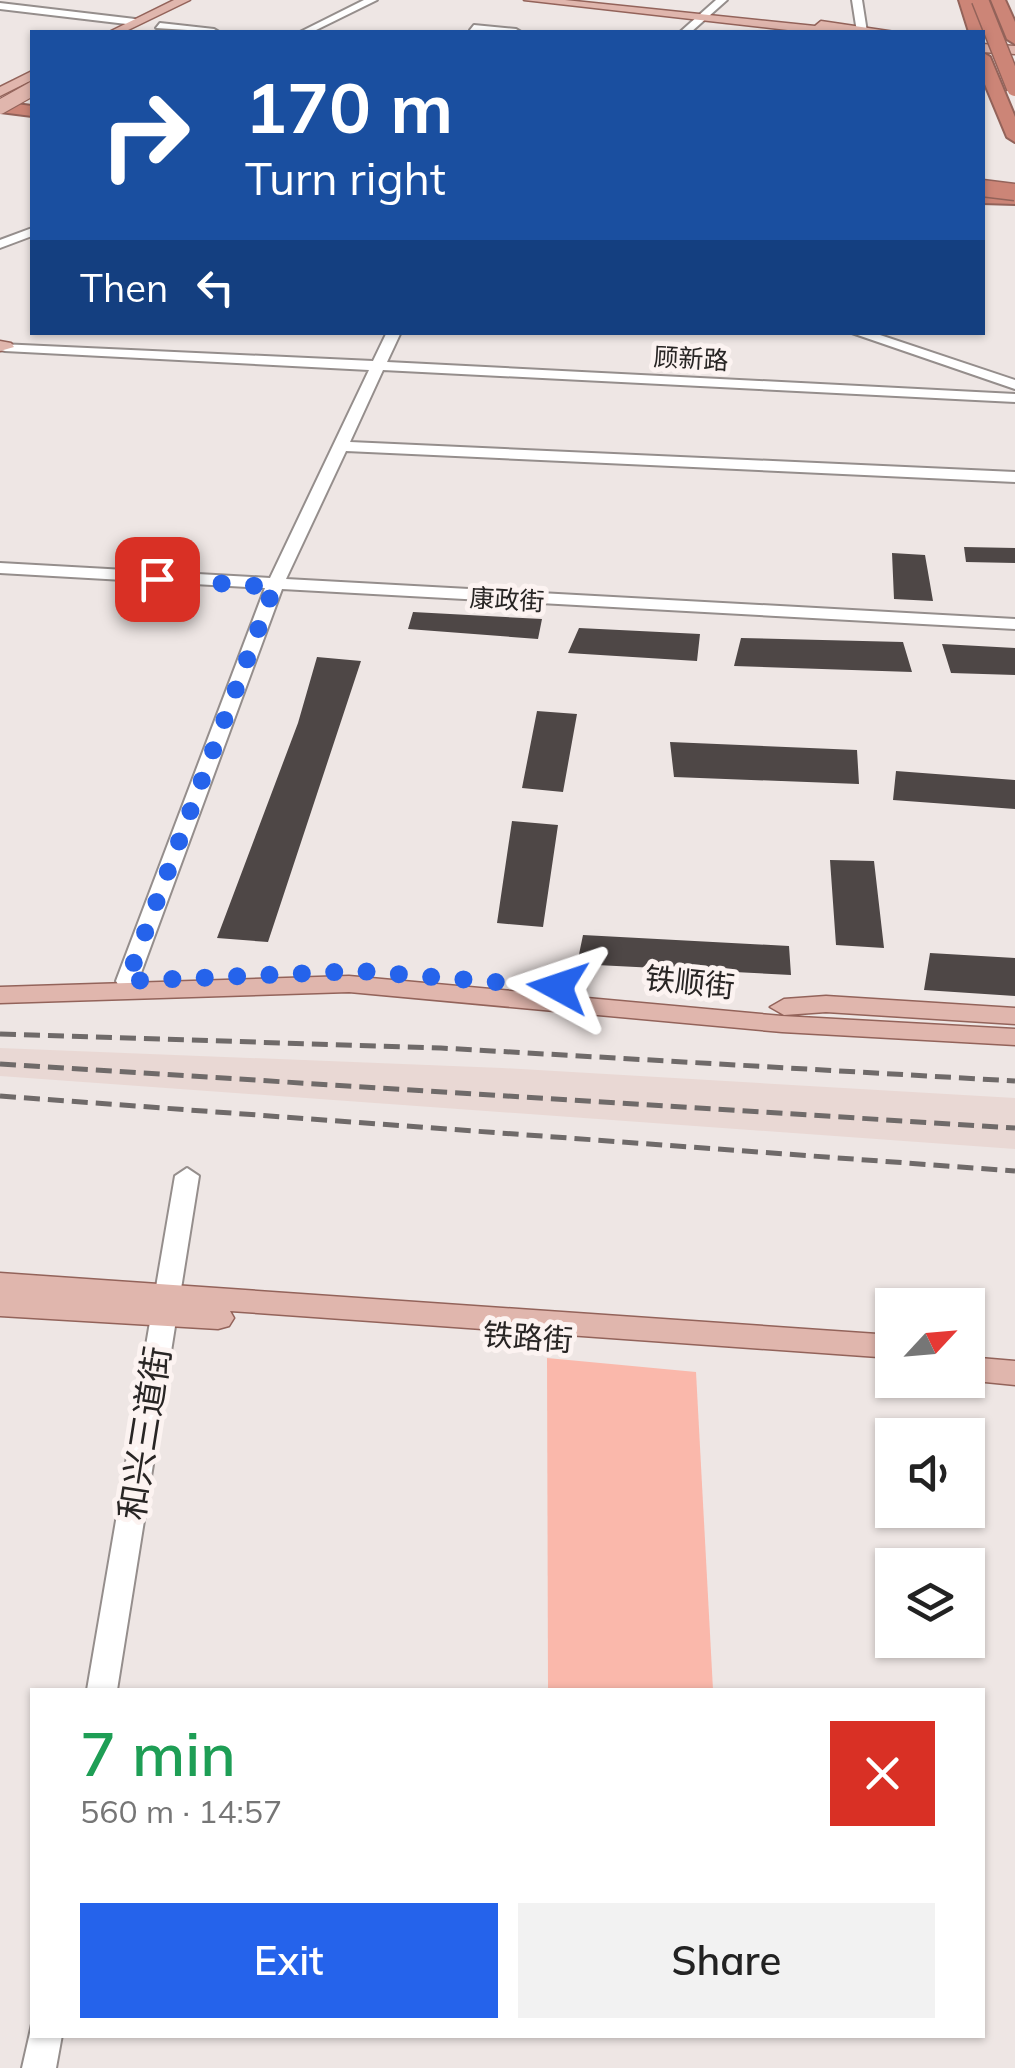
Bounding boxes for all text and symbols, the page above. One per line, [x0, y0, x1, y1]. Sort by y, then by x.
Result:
text: 170 m [245, 63, 453, 151]
icon: right [80, 70, 210, 200]
text: Turn right [245, 150, 446, 206]
icon: left [188, 260, 243, 315]
text: Then [80, 264, 168, 312]
street label: 顾新路 [653, 341, 729, 375]
pin [115, 537, 200, 622]
icon: arrive [130, 552, 185, 607]
street label: 康政街 [469, 582, 545, 616]
position arrow [506, 935, 610, 1039]
street label: 铁顺街 [643, 958, 737, 1006]
north arrow [875, 1288, 985, 1398]
map controls [875, 1288, 985, 1658]
street label: 铁路街 [482, 1315, 574, 1359]
street label: 和兴三道街 [109, 1343, 179, 1523]
button: sound [875, 1418, 985, 1528]
button: layers [875, 1548, 985, 1658]
text: 7 min [80, 1716, 236, 1791]
button: close [830, 1721, 935, 1826]
text: 560 m · 14:57 [80, 1791, 282, 1831]
button: Exit [80, 1903, 498, 2018]
button: Share [518, 1903, 935, 2018]

